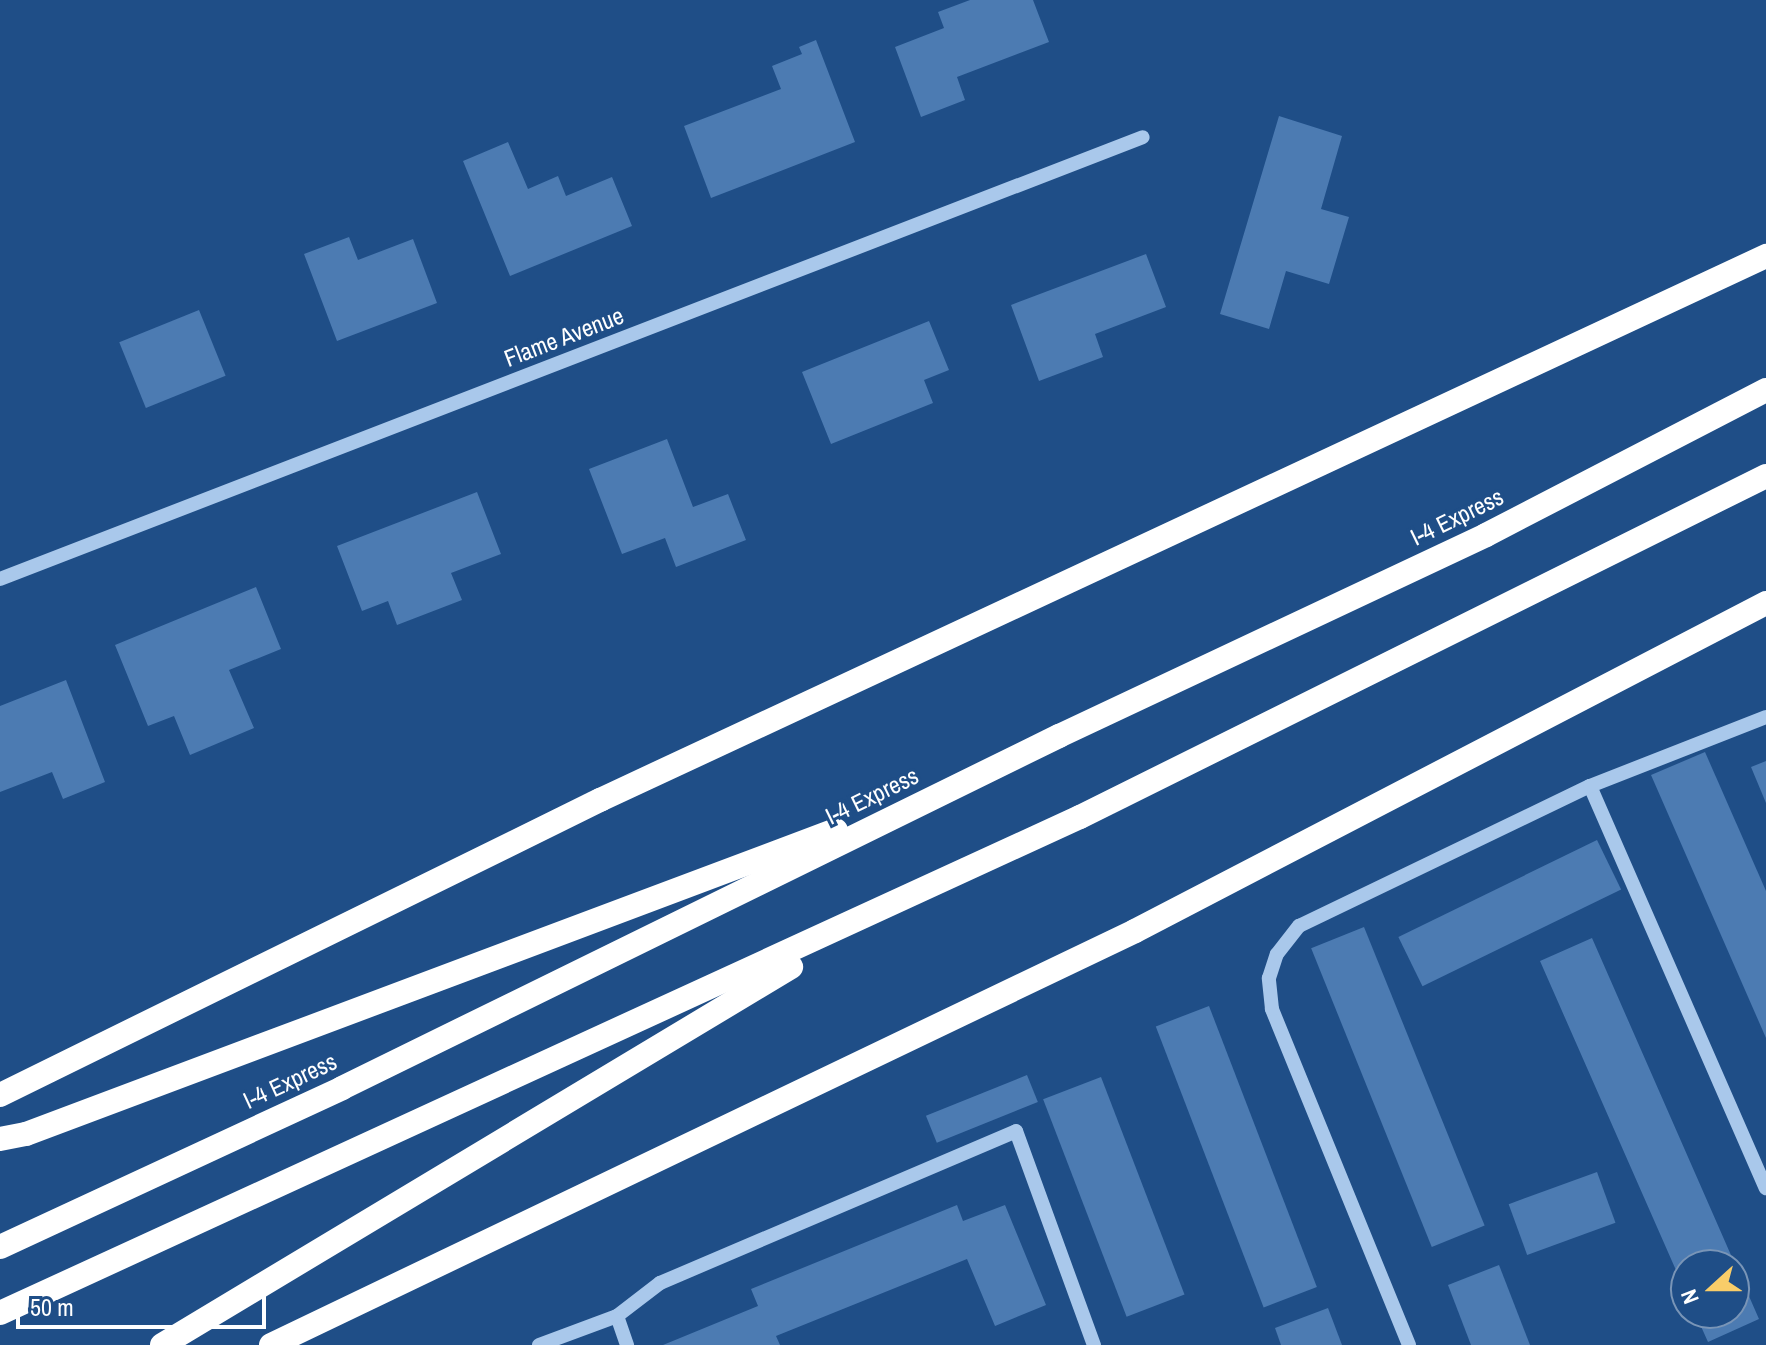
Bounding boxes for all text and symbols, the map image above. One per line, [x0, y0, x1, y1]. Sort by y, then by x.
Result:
street label: Flame Avenue [500, 301, 628, 373]
street label: I-4 Express [1406, 482, 1508, 552]
street label: I-4 Express [821, 761, 923, 831]
street label: I-4 Express [239, 1047, 341, 1115]
north arrow [1670, 1249, 1750, 1329]
scale bar [20, 1277, 270, 1327]
text: N [1673, 1285, 1706, 1308]
text: 50 m [30, 1291, 74, 1323]

